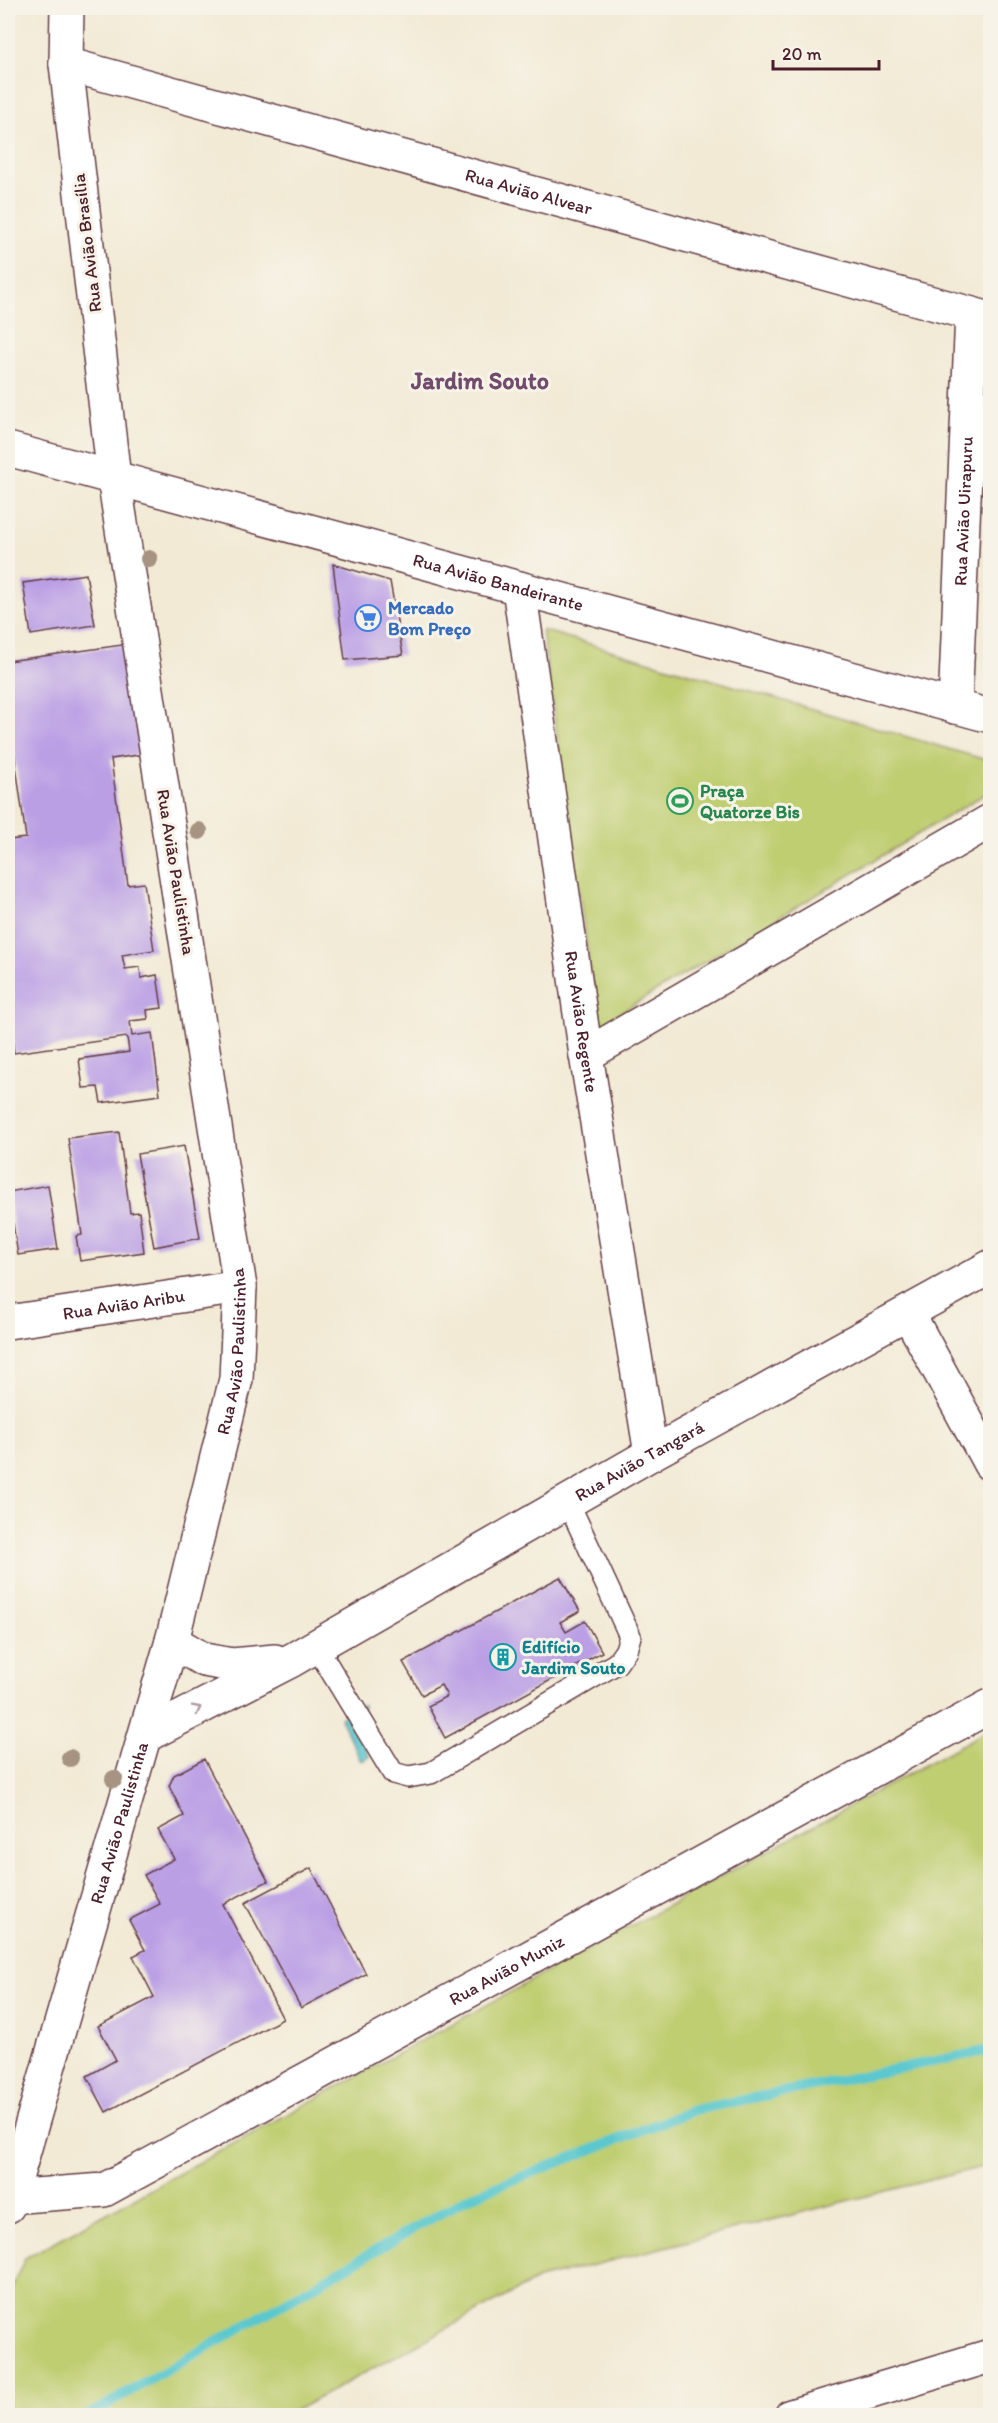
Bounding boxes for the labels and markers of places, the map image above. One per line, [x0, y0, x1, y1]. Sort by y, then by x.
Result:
place label: Mercado Bom Preço [388, 597, 471, 640]
supermarket icon: Mercado Bom Preço [353, 603, 383, 633]
place label: Praça Quatorze Bis [700, 780, 800, 823]
sports icon: Praça Quatorze Bis [665, 786, 695, 816]
place label: Edifício Jardim Souto [521, 1636, 626, 1679]
building icon: Edifício Jardim Souto [488, 1642, 518, 1672]

